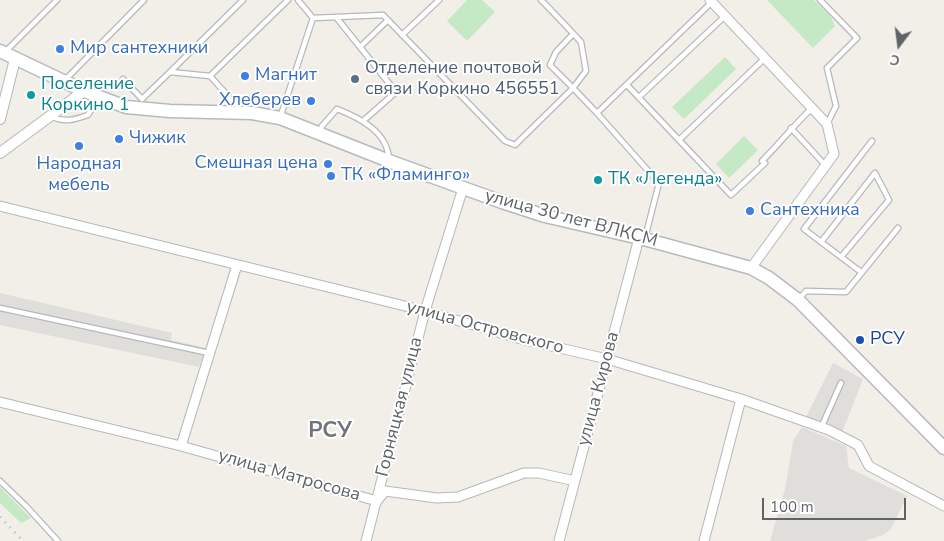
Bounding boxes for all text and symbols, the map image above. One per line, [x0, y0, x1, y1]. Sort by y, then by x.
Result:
north arrow [874, 20, 924, 70]
place label: Мир сантехники [70, 38, 208, 60]
marker: Мир сантехники [54, 43, 66, 55]
text: С [888, 50, 902, 70]
place label: Отделение почтовой связи Коркино 456551 [365, 58, 560, 100]
place label: Магнит [255, 65, 317, 87]
marker: Магнит [239, 70, 251, 82]
marker: Отделение почтовой связи Коркино 456551 [349, 73, 361, 85]
place label: Поселение Коркино 1 [41, 74, 134, 116]
marker: Поселение Коркино 1 [25, 89, 37, 101]
place label: Хлеберев [219, 90, 301, 112]
marker: Хлеберев [305, 95, 317, 107]
place label: Чижик [129, 128, 186, 150]
marker: Чижик [113, 133, 125, 145]
marker: Народная мебель [73, 140, 85, 152]
place label: Смешная цена [195, 153, 318, 175]
place label: Народная мебель [37, 154, 121, 196]
marker: Смешная цена [322, 158, 334, 170]
place label: ТК «Фламинго» [341, 165, 470, 187]
place label: ТК «Легенда» [608, 169, 722, 191]
marker: ТК «Фламинго» [325, 170, 337, 182]
marker: ТК «Легенда» [592, 174, 604, 186]
street label: улица 30 лет ВЛКСМ [482, 186, 660, 252]
place label: Сантехника [760, 200, 860, 222]
marker: Сантехника [744, 205, 756, 217]
street label: улица Островского [404, 297, 566, 359]
place label: РСУ [870, 329, 905, 351]
street label: улица Кирова [573, 330, 625, 448]
marker: РСУ [854, 334, 866, 346]
street label: Горняцкая улица [372, 335, 428, 479]
district label: РСУ [308, 419, 352, 445]
street label: улица Матросова [215, 445, 363, 507]
scale bar [764, 488, 908, 520]
text: 100 m [770, 497, 814, 517]

